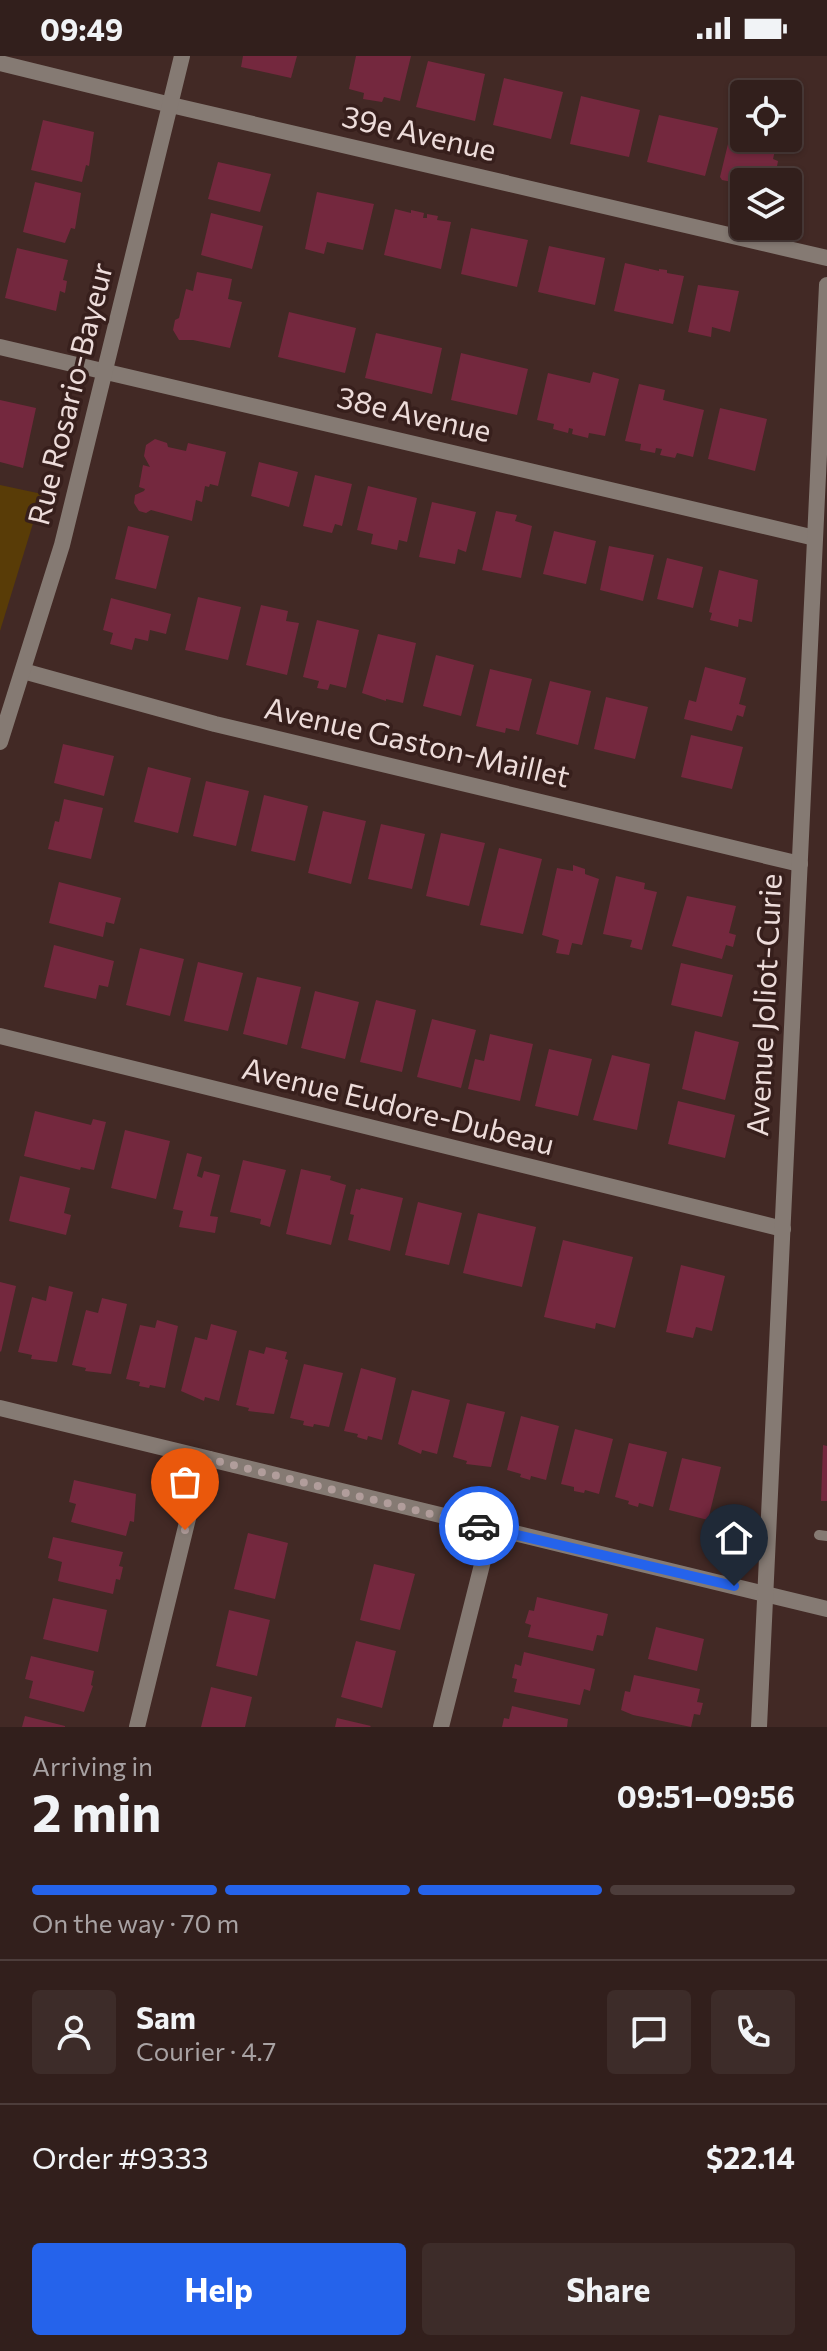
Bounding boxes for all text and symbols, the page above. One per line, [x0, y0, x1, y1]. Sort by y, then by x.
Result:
text: 09:49 [40, 10, 123, 47]
map controls [730, 80, 802, 240]
button: locate [730, 80, 802, 152]
street label: 39e Avenue [339, 96, 500, 167]
button: layers [730, 168, 802, 240]
street label: Rue Rosario-Bayeur [18, 258, 119, 528]
street label: 38e Avenue [334, 377, 495, 448]
street label: Avenue Gaston-Maillet [262, 687, 574, 794]
street label: Avenue Joliot-Curie [737, 872, 788, 1137]
street label: Avenue Eudore-Dubeau [239, 1048, 559, 1161]
pin [151, 1448, 219, 1530]
icon: bag [163, 1460, 207, 1504]
courier [439, 1486, 519, 1566]
icon: car [457, 1504, 501, 1548]
pin [700, 1504, 768, 1586]
icon: home [712, 1516, 756, 1560]
text: Arriving in [32, 1750, 153, 1781]
text: 09:51–09:56 [617, 1777, 795, 1814]
text: 2 min [32, 1779, 161, 1843]
text: On the way · 70 m [32, 1907, 239, 1938]
button: person [32, 1990, 116, 2074]
button: chat [607, 1990, 691, 2074]
button: phone [711, 1990, 795, 2074]
text: Sam [136, 1998, 196, 2035]
text: Courier · 4.7 [136, 2035, 276, 2066]
text: Order #9333 [32, 2138, 209, 2175]
text: $22.14 [706, 2138, 795, 2175]
button: Help [32, 2243, 406, 2335]
button: Share [422, 2243, 795, 2335]

